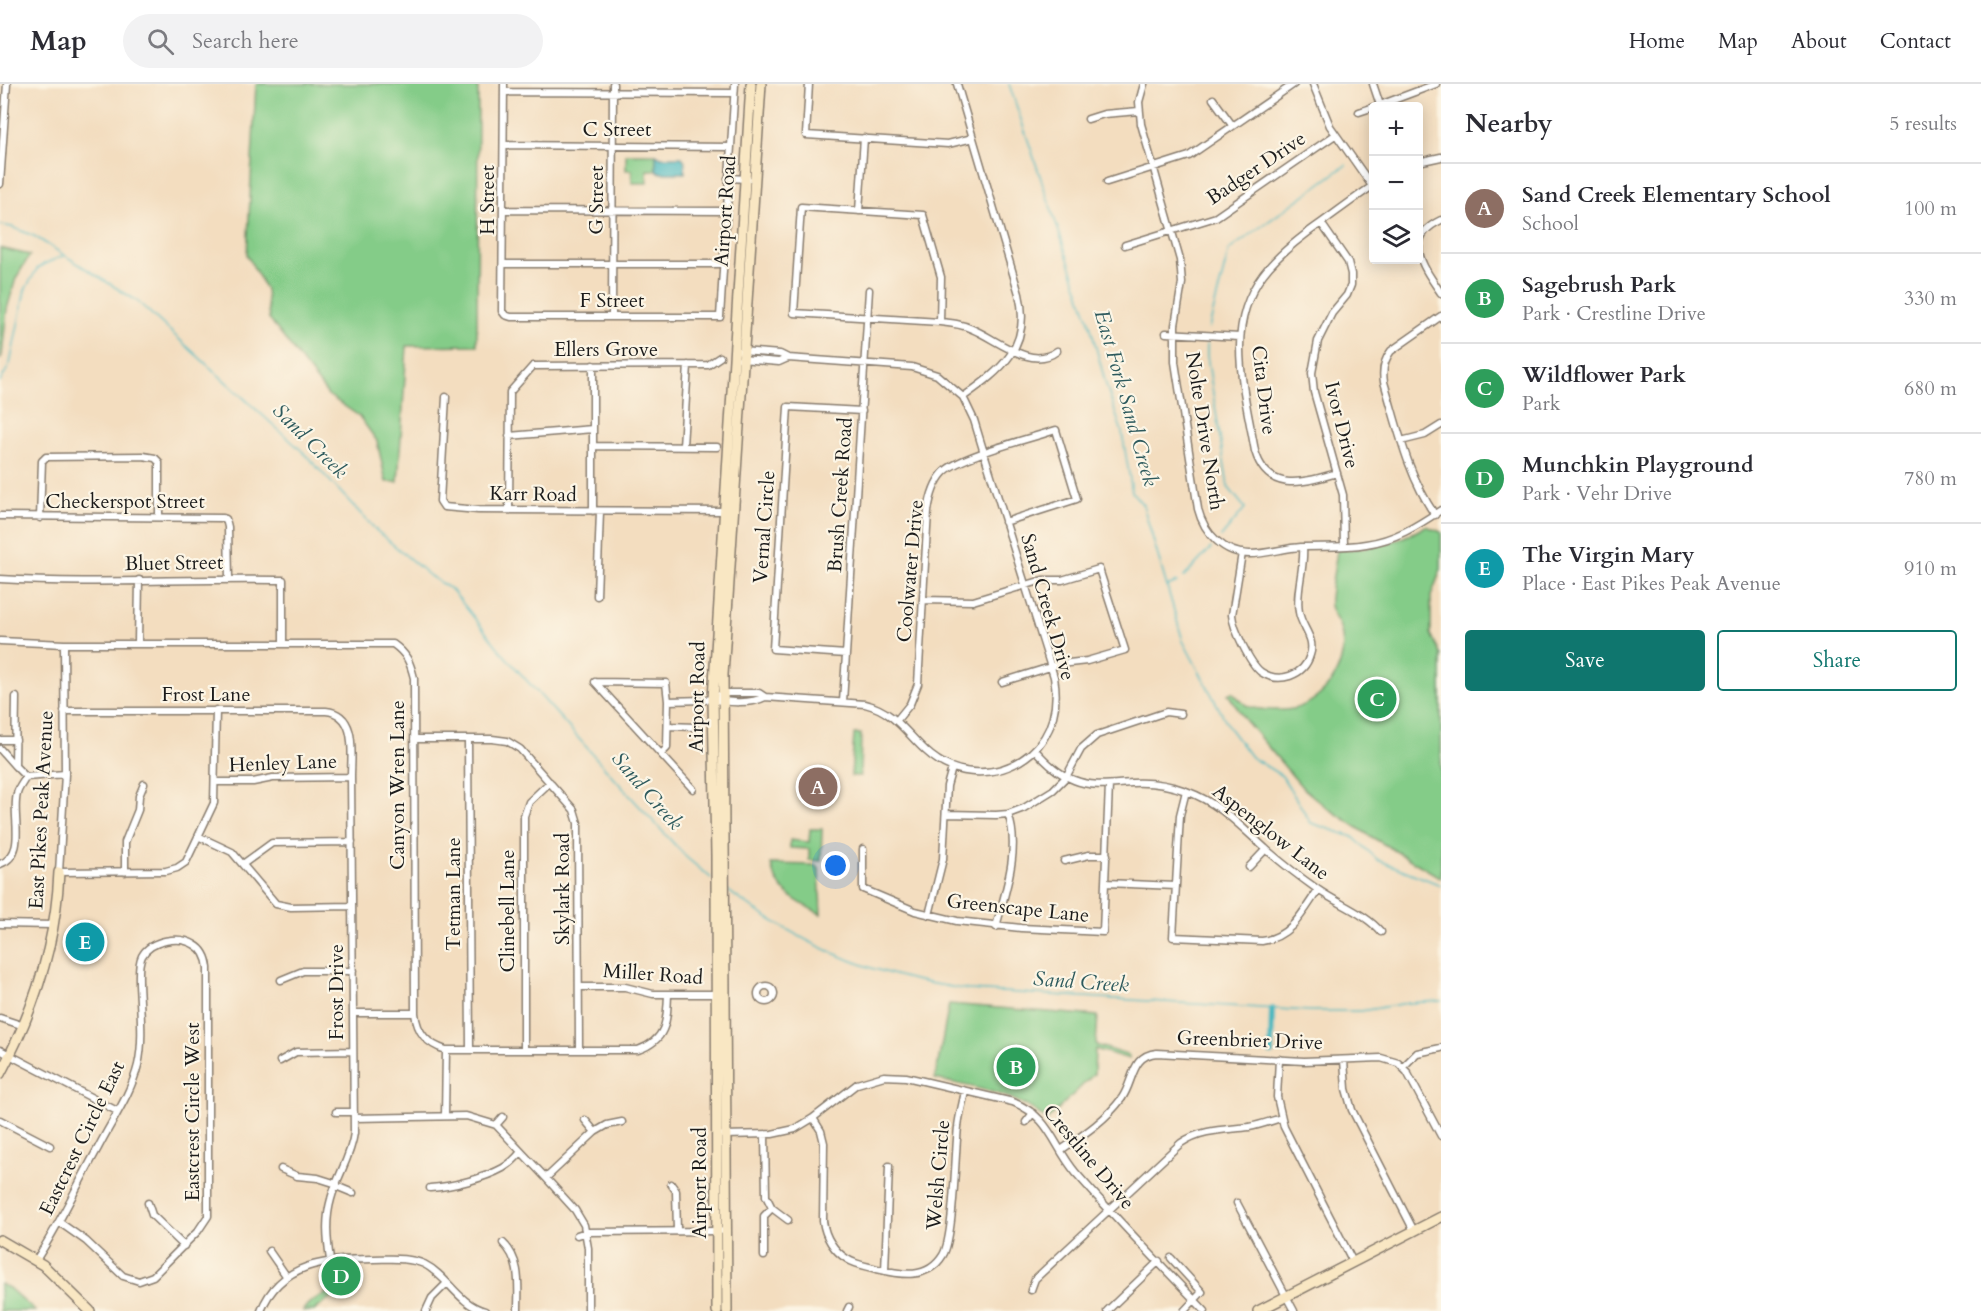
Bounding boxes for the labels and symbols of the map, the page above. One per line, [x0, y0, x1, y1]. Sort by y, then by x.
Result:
street label: C Street [583, 116, 652, 143]
street label: Badger Drive [1201, 125, 1311, 211]
street label: Airport Road [708, 154, 742, 268]
street label: H Street [474, 164, 501, 235]
street label: G Street [583, 165, 610, 235]
street label: F Street [580, 287, 645, 314]
water label: East Fork Sand Creek [1087, 306, 1165, 490]
street label: Ellers Grove [554, 336, 658, 363]
street label: Cita Drive [1245, 344, 1283, 436]
street label: Nolte Drive North [1179, 350, 1231, 512]
street label: Ivor Drive [1318, 379, 1366, 471]
water label: Sand Creek [266, 397, 355, 486]
street label: Brush Creek Road [821, 416, 859, 574]
street label: Vernal Circle [747, 470, 781, 584]
street label: Karr Road [489, 480, 577, 508]
street label: Checkerspot Street [45, 488, 205, 515]
street label: Coolwater Drive [890, 499, 930, 643]
street label: Sand Creek Drive [1014, 531, 1082, 683]
street label: Bluet Street [124, 549, 224, 577]
street label: Airport Road [683, 641, 711, 753]
pin: C [1358, 676, 1396, 722]
street label: Frost Lane [161, 681, 251, 708]
street label: Canyon Wren Lane [384, 700, 411, 870]
street label: East Pikes Peak Avenue [22, 710, 60, 910]
water label: Sand Creek [605, 745, 690, 837]
street label: Henley Lane [228, 748, 338, 778]
pin: A [798, 764, 838, 810]
street label: Aspenglow Lane [1207, 778, 1335, 886]
street label: Skylark Road [549, 832, 576, 945]
street label: Tetman Lane [440, 837, 467, 951]
street label: Clinebell Lane [494, 849, 521, 973]
your location [821, 851, 850, 880]
street label: Greenscape Lane [945, 887, 1091, 929]
pin: E [66, 920, 104, 964]
street label: Frost Drive [323, 944, 350, 1040]
street label: Miller Road [602, 957, 704, 991]
water label: Sand Creek [1032, 964, 1130, 1000]
street label: Eastcrest Circle West [179, 1022, 206, 1201]
street label: Greenbrier Drive [1176, 1024, 1324, 1056]
pin: B [996, 1044, 1036, 1090]
street label: Eastcrest Circle East [33, 1056, 131, 1220]
street label: Crestline Drive [1037, 1099, 1141, 1215]
street label: Welsh Circle [920, 1119, 956, 1232]
street label: Airport Road [686, 1127, 713, 1239]
pin: D [322, 1254, 360, 1298]

